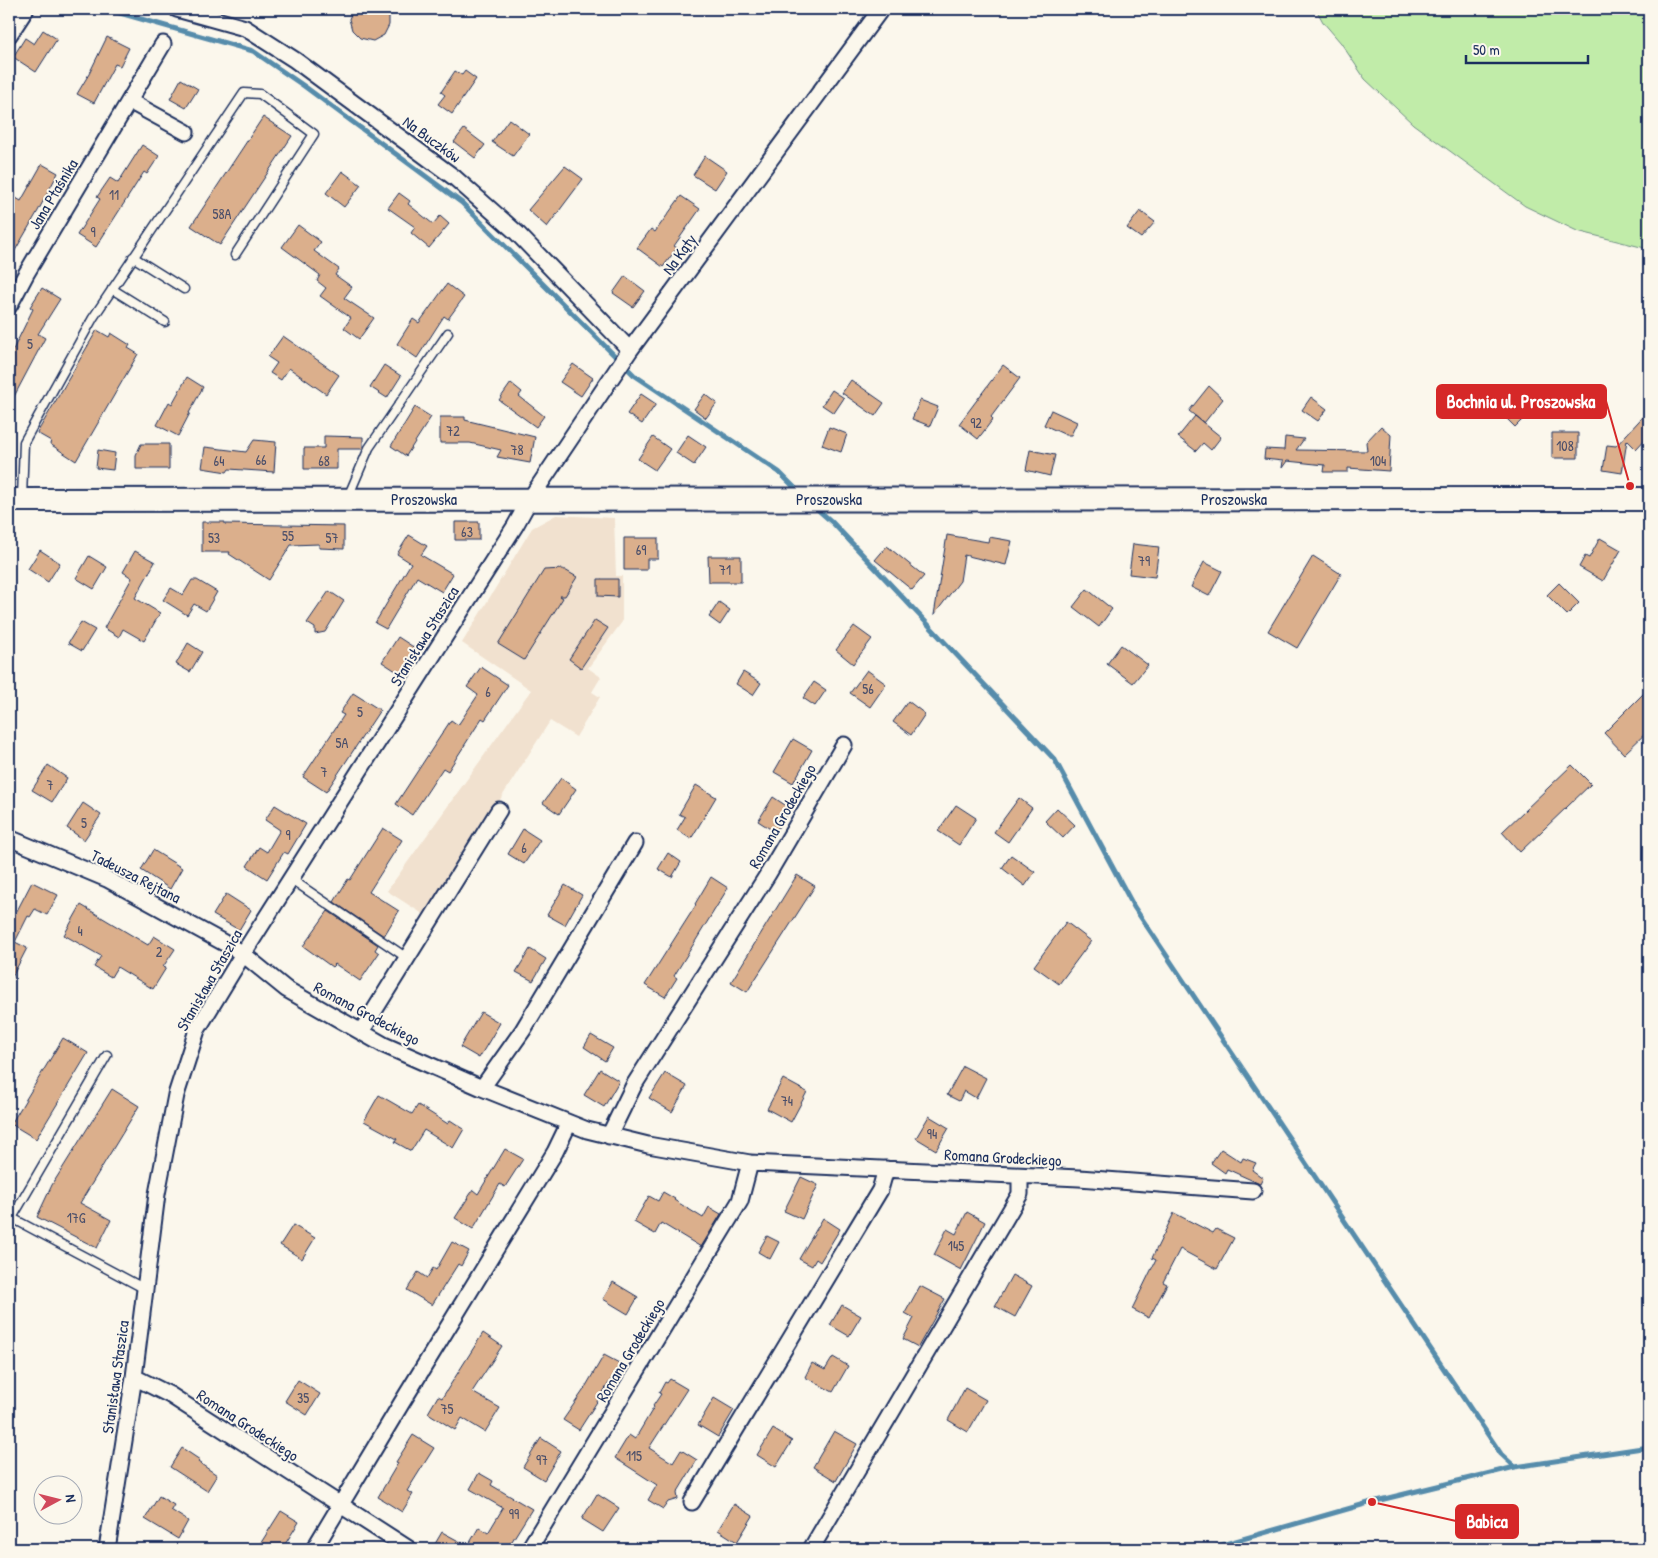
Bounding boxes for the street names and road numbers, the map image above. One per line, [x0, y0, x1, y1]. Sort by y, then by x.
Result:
street label: Na Buczków [399, 111, 465, 167]
street label: Jana Ptaśnika [23, 155, 83, 233]
street label: Na Kąty [657, 229, 701, 279]
street label: Proszowska [391, 488, 457, 510]
street label: Proszowska [796, 488, 862, 510]
street label: Proszowska [1201, 488, 1267, 510]
street label: Stanisława Staszica [384, 582, 464, 690]
street label: Romana Grodeckiego [743, 759, 821, 872]
street label: Tadeusza Rejtana [87, 844, 185, 908]
street label: Stanisława Staszica [171, 925, 247, 1035]
street label: Romana Grodeckiego [310, 976, 424, 1051]
street label: Romana Grodeckiego [944, 1143, 1063, 1171]
street label: Romana Grodeckiego [590, 1294, 670, 1406]
street label: Stanisława Staszica [96, 1319, 134, 1435]
street label: Romana Grodeckiego [193, 1384, 304, 1466]

